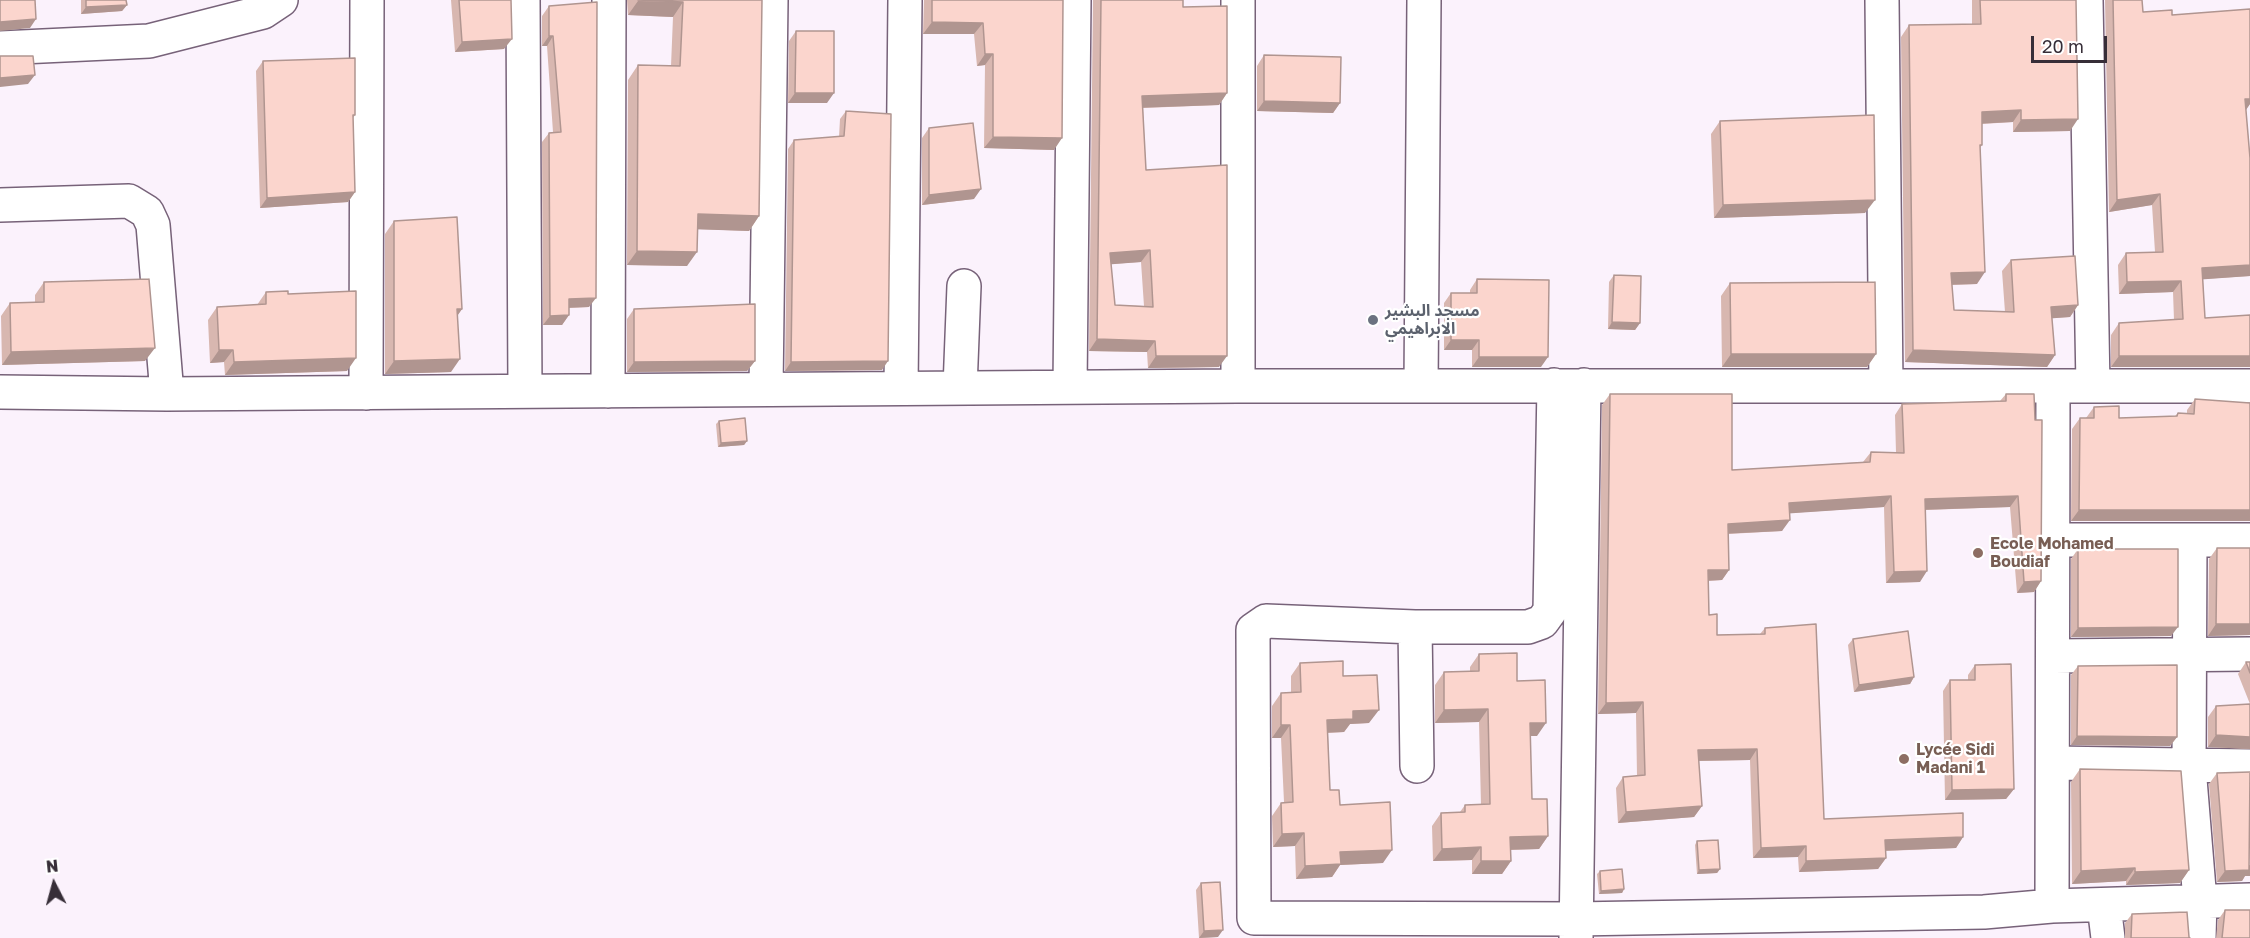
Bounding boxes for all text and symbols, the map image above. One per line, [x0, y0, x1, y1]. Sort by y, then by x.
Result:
scale bar [2034, 24, 2110, 62]
text: 20 m [2042, 35, 2084, 57]
place label: مسجد البشير الابراهيمي [1385, 301, 1480, 339]
marker: مسجد البشير الابراهيمي [1366, 313, 1380, 327]
place label: Ecole Mohamed Boudiaf [1990, 534, 2114, 572]
marker: Ecole Mohamed Boudiaf [1971, 546, 1985, 560]
place label: Lycée Sidi Madani 1 [1916, 740, 1995, 778]
marker: Lycée Sidi Madani 1 [1897, 752, 1911, 766]
north arrow [24, 854, 84, 914]
text: N [45, 856, 59, 877]

